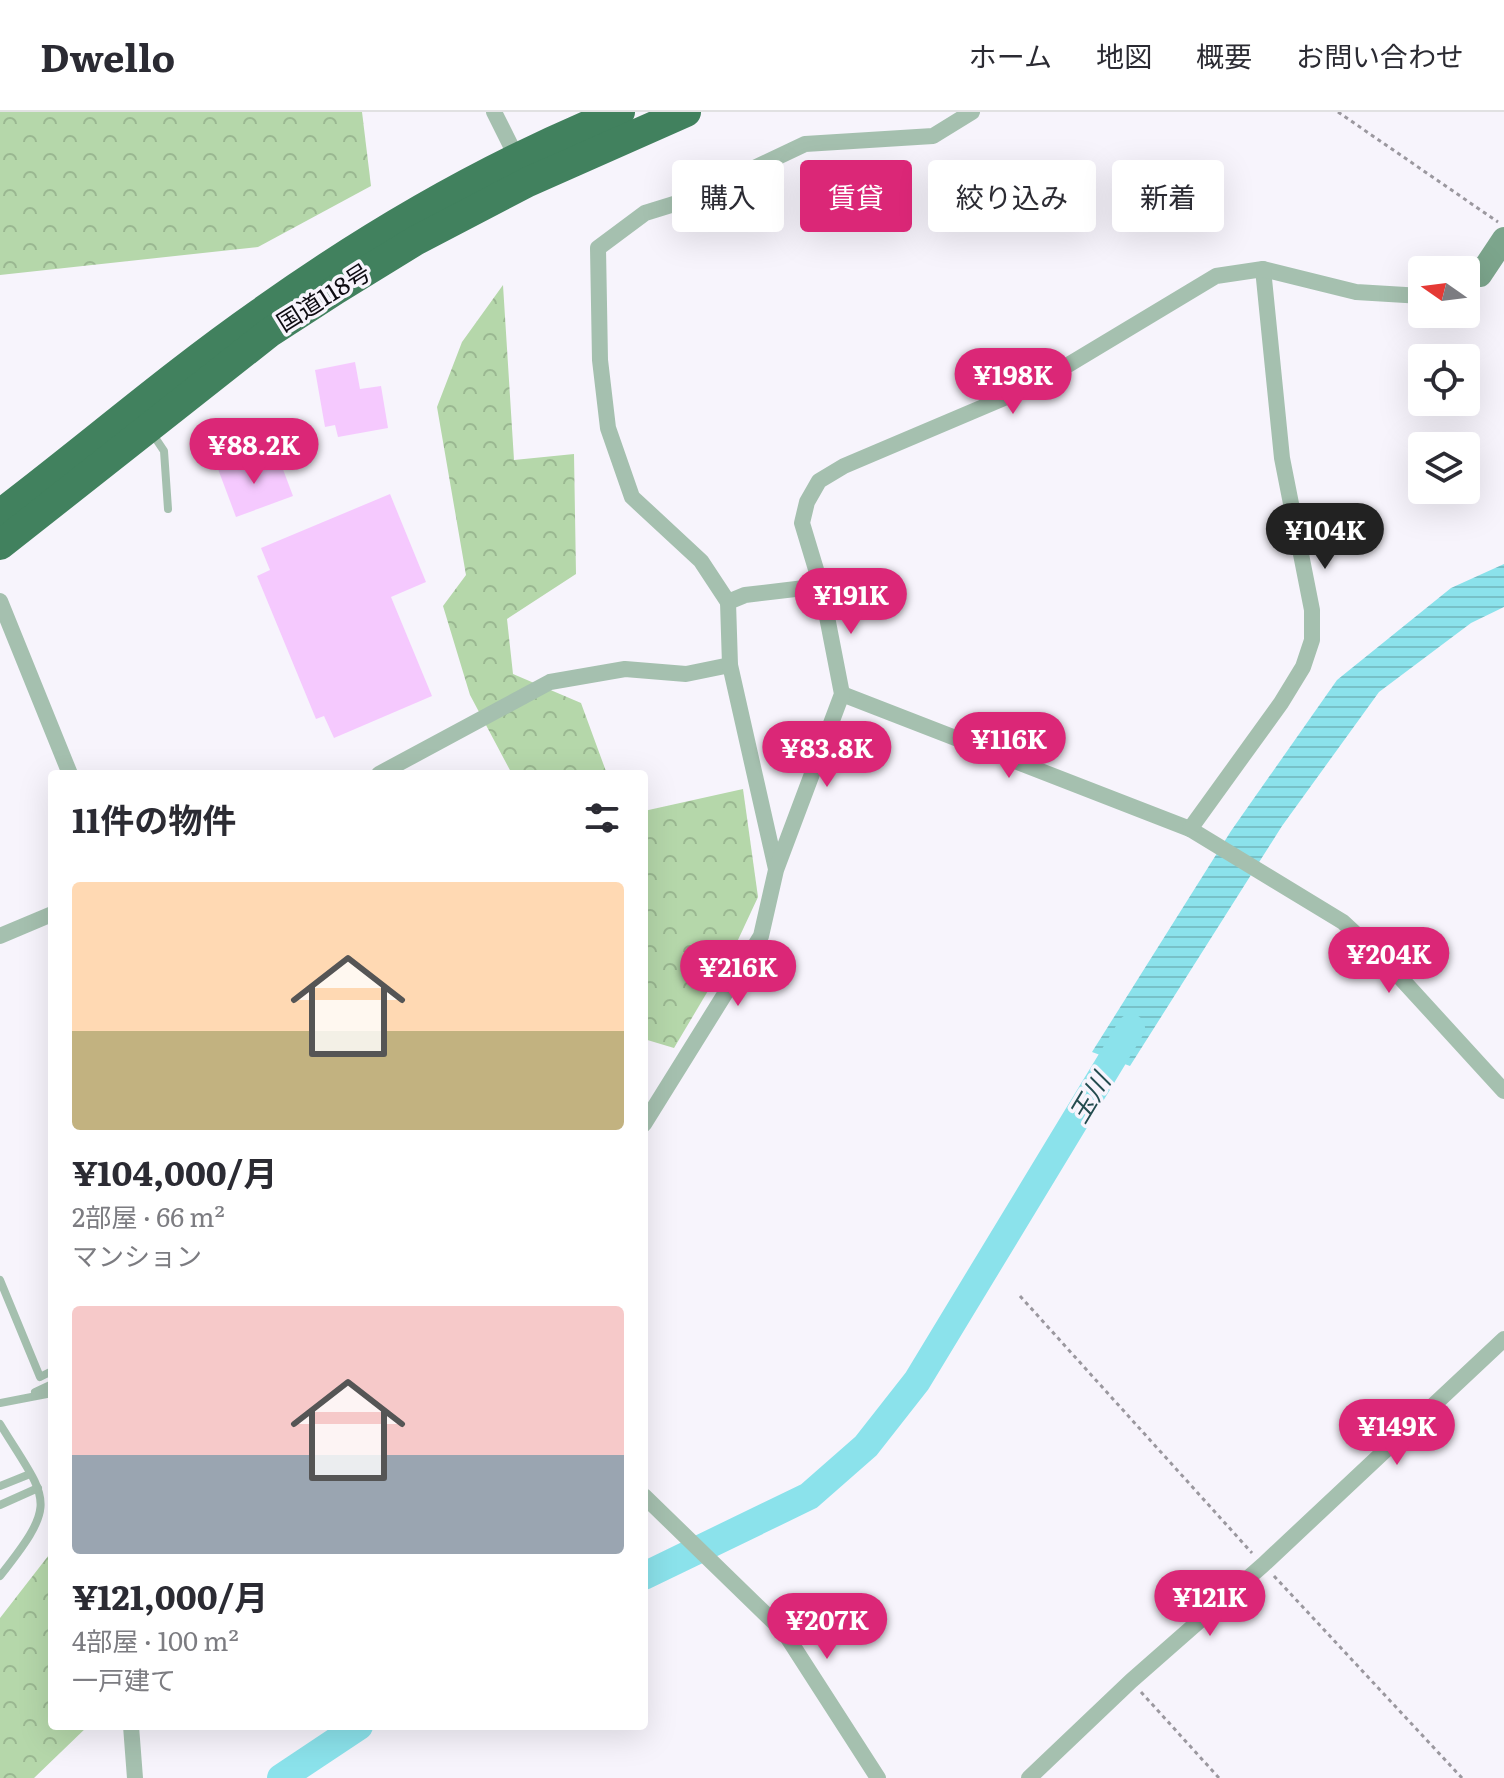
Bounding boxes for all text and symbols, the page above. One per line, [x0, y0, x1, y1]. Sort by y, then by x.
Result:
text: Dwello [40, 27, 175, 84]
text: ホーム [969, 34, 1052, 76]
text: 地図 [1096, 34, 1152, 76]
text: 概要 [1196, 34, 1252, 76]
text: お問い合わせ [1296, 34, 1464, 76]
chip: 購入 [672, 160, 784, 232]
chip: 賃貸 [800, 160, 912, 232]
chip: 絞り込み [928, 160, 1096, 232]
chip: 新着 [1112, 160, 1224, 232]
street label: 国道118号 [269, 253, 376, 338]
north arrow [1408, 256, 1480, 328]
map controls [1408, 256, 1480, 504]
button: locate [1408, 344, 1480, 416]
pin: ¥198K [957, 348, 1069, 416]
text: ¥198K [973, 354, 1053, 393]
pin: ¥88.2K [189, 418, 319, 486]
text: ¥88.2K [208, 424, 300, 463]
button: layers [1408, 432, 1480, 504]
pin: ¥104K [1269, 503, 1381, 571]
text: ¥104K [1284, 509, 1366, 548]
pin: ¥191K [795, 568, 907, 636]
text: ¥191K [813, 574, 889, 613]
pin: ¥116K [953, 712, 1065, 780]
text: ¥116K [971, 718, 1047, 757]
pin: ¥83.8K [762, 721, 892, 789]
text: ¥83.8K [780, 727, 874, 766]
text: 11件の物件 [72, 793, 236, 843]
icon: filters [580, 796, 624, 840]
pin: ¥204K [1333, 927, 1445, 995]
text: ¥204K [1346, 933, 1432, 972]
icon: home [276, 934, 420, 1078]
pin: ¥216K [682, 940, 794, 1008]
text: ¥216K [698, 946, 778, 985]
water label: 玉川 [1058, 1062, 1120, 1129]
text: ¥104,000/月 [72, 1146, 277, 1196]
text: 2部屋 · 66 m² [72, 1196, 225, 1235]
text: マンション [72, 1235, 202, 1274]
icon: home [276, 1358, 420, 1502]
pin: ¥149K [1341, 1399, 1453, 1467]
text: ¥149K [1357, 1405, 1437, 1444]
text: ¥121,000/月 [72, 1570, 268, 1620]
pin: ¥121K [1154, 1570, 1266, 1638]
text: ¥121K [1172, 1576, 1248, 1615]
pin: ¥207K [771, 1593, 883, 1661]
text: ¥207K [785, 1599, 869, 1638]
text: 4部屋 · 100 m² [72, 1620, 239, 1659]
text: 一戸建て [72, 1659, 176, 1698]

